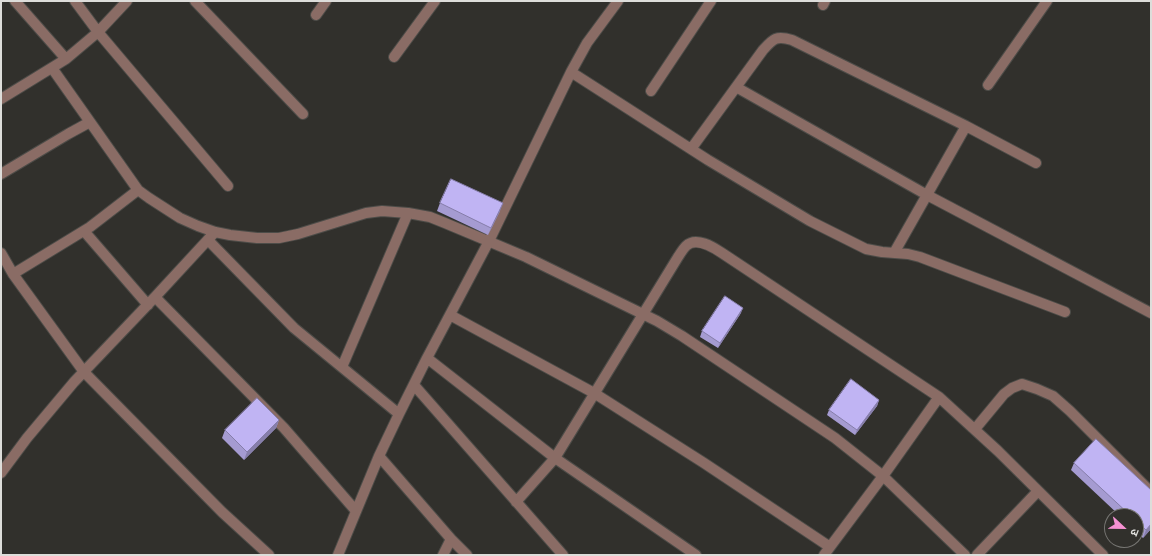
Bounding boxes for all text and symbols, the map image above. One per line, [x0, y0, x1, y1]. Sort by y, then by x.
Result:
north arrow [1104, 508, 1144, 548]
text: उ [1127, 527, 1142, 538]

